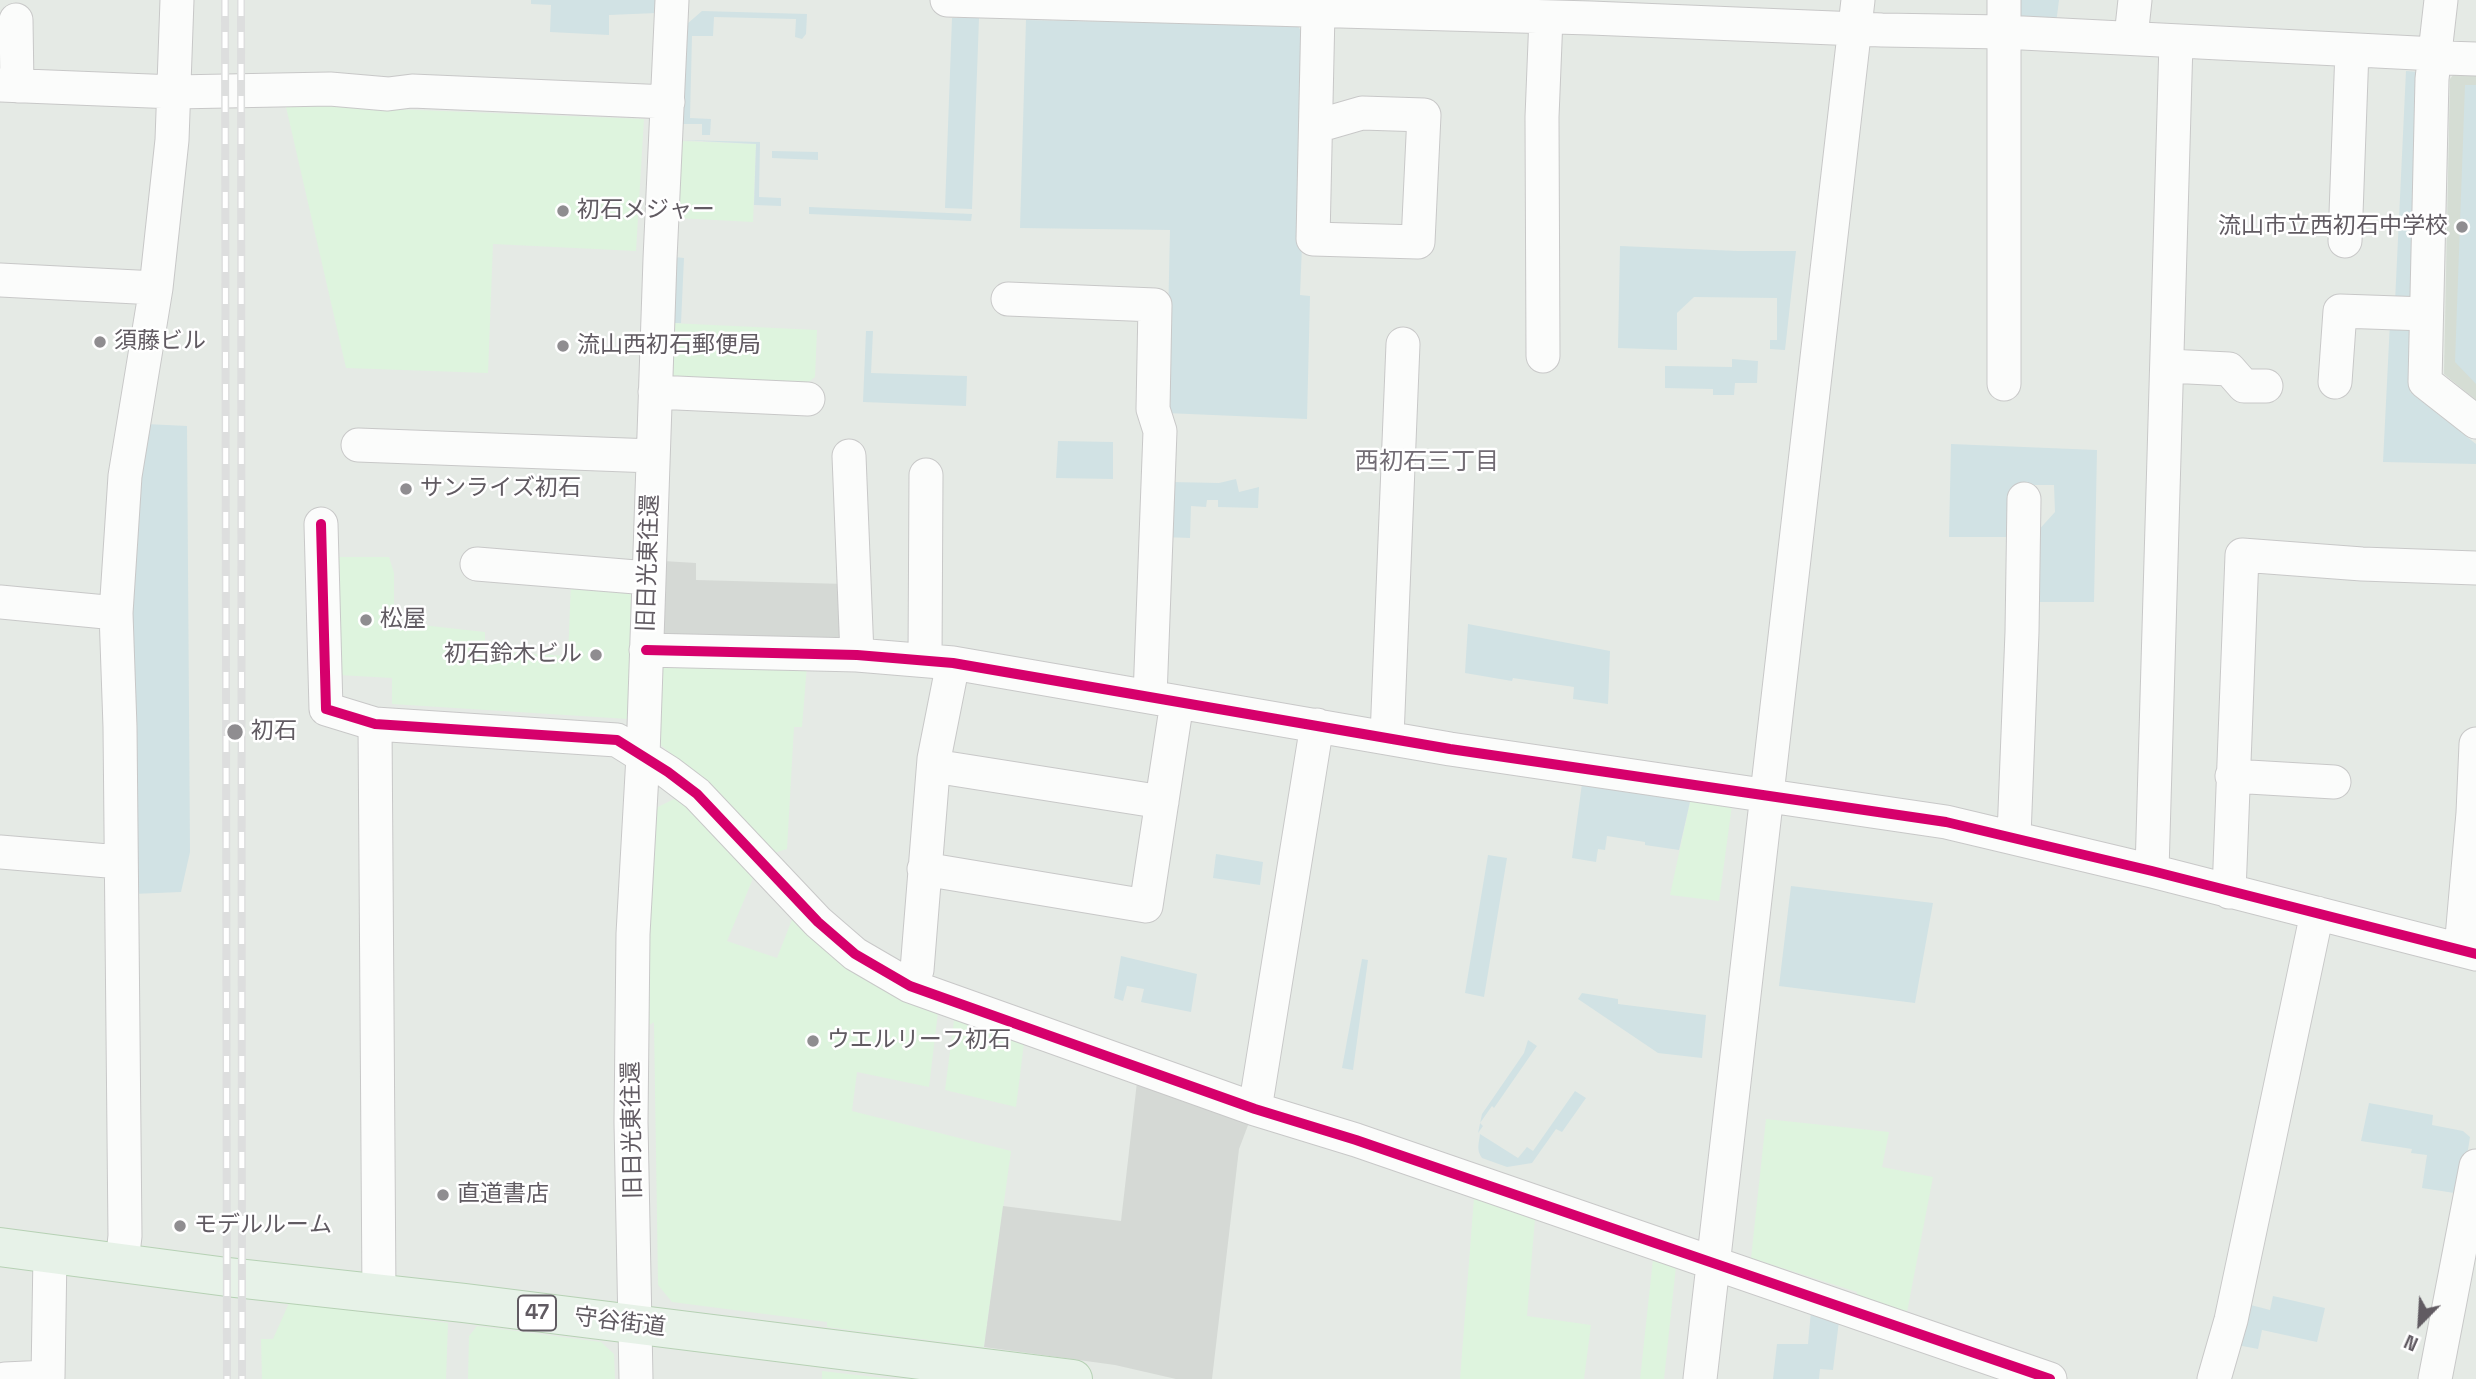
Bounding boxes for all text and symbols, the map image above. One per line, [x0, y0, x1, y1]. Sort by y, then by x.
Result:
place label: 初石メジャー [577, 197, 715, 225]
marker: 初石メジャー [555, 203, 571, 219]
place label: 流山市立西初石中学校 [2218, 213, 2448, 241]
marker: 流山市立西初石中学校 [2454, 219, 2470, 235]
place label: 須藤ビル [114, 328, 206, 356]
place label: 流山西初石郵便局 [577, 332, 761, 360]
marker: 須藤ビル [92, 334, 108, 350]
marker: 流山西初石郵便局 [555, 338, 571, 354]
district label: 西初石三丁目 [1355, 448, 1499, 476]
place label: サンライズ初石 [420, 475, 581, 503]
marker: サンライズ初石 [398, 481, 414, 497]
street label: 旧日光東往還 [633, 494, 665, 632]
place label: 松屋 [380, 606, 426, 634]
marker: 松屋 [358, 612, 374, 628]
place label: 初石鈴木ビル [444, 641, 582, 669]
marker: 初石鈴木ビル [588, 647, 604, 663]
place label: 初石 [251, 718, 297, 746]
marker: 初石 [225, 722, 245, 742]
place label: ウエルリーフ初石 [827, 1027, 1011, 1055]
marker: ウエルリーフ初石 [805, 1033, 821, 1049]
street label: 旧日光東往還 [618, 1061, 648, 1199]
place label: 直道書店 [457, 1181, 549, 1209]
marker: 直道書店 [435, 1187, 451, 1203]
place label: モデルルーム [194, 1212, 332, 1240]
marker: モデルルーム [172, 1218, 188, 1234]
north arrow [2385, 1288, 2455, 1358]
road number: 47 [518, 1296, 556, 1330]
street label: 守谷街道 [573, 1304, 667, 1342]
text: N [2400, 1329, 2422, 1357]

